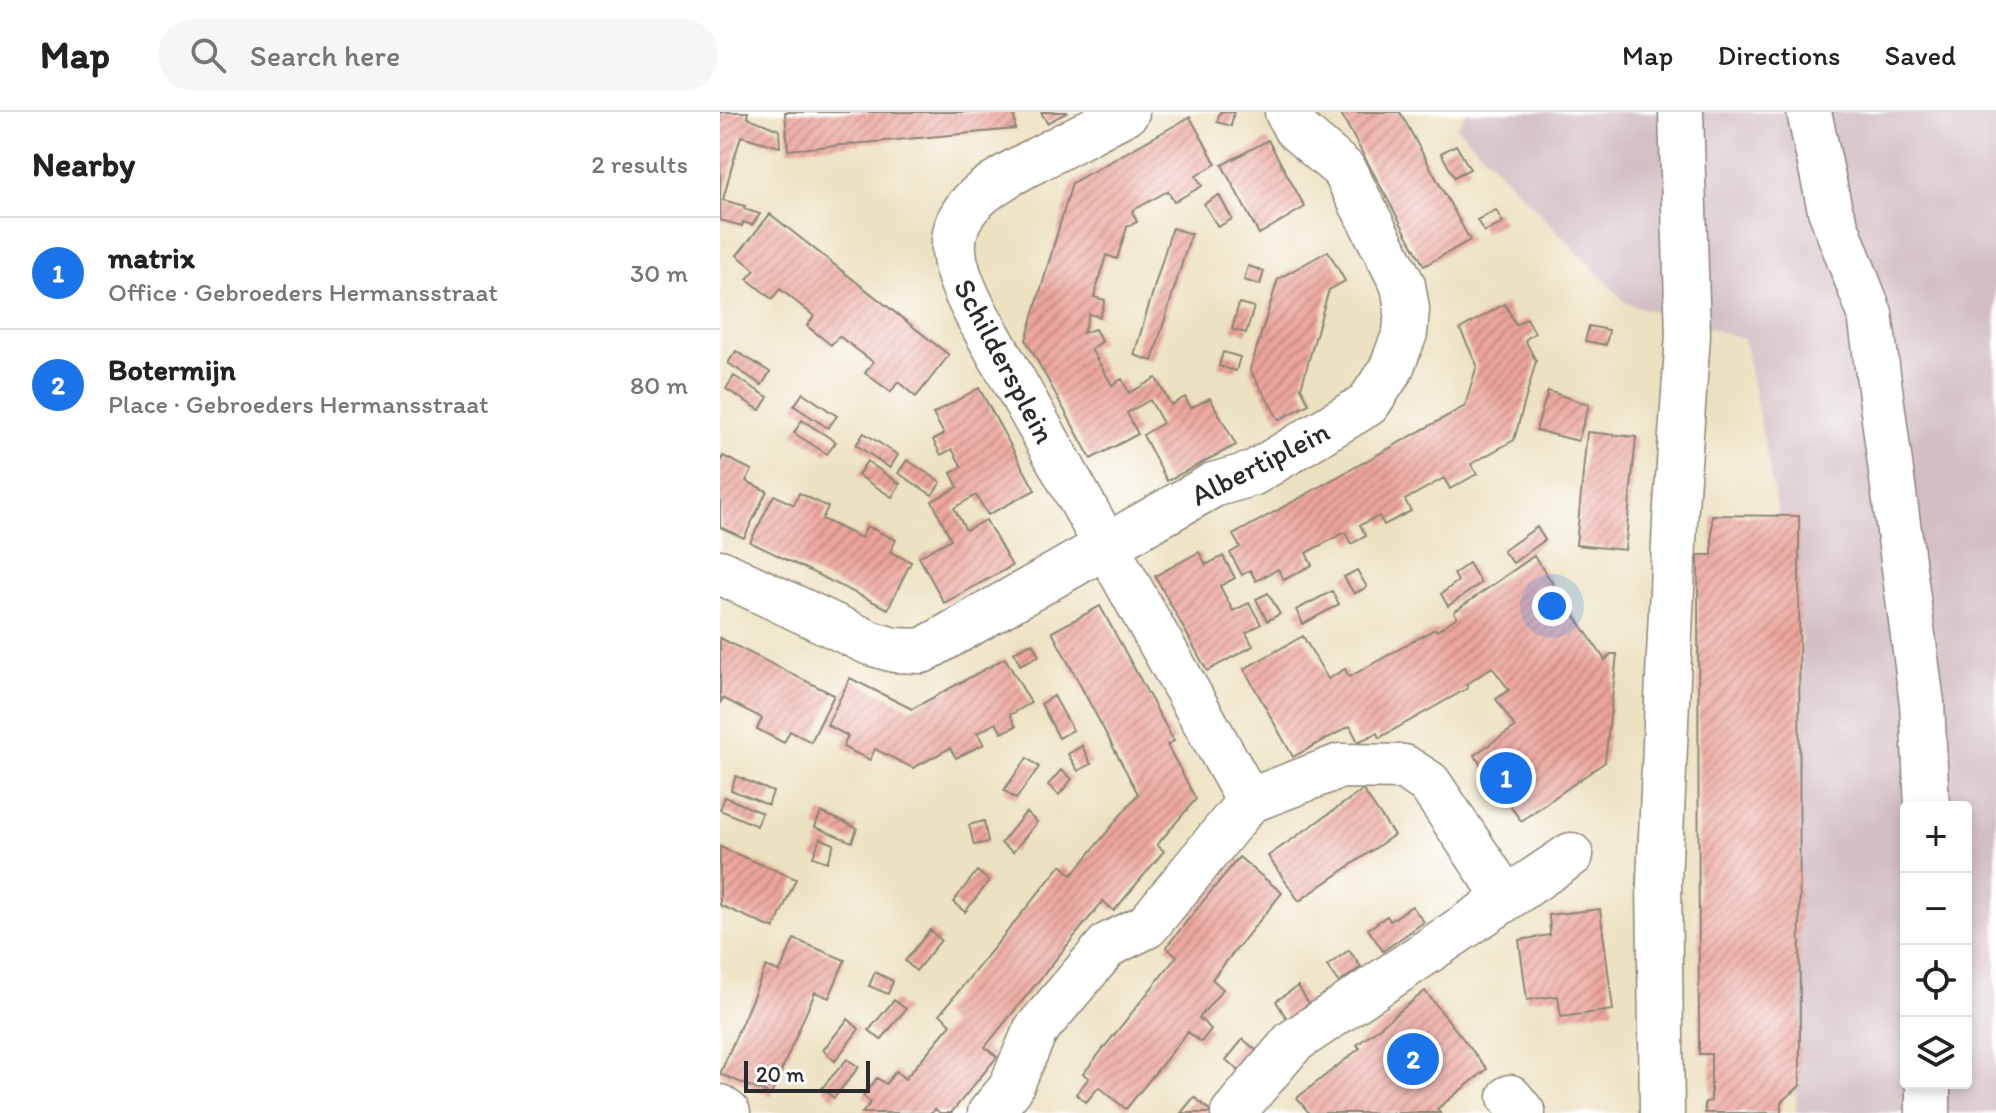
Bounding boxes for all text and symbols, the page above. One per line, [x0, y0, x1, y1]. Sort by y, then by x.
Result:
search box [158, 19, 718, 91]
text: Map [40, 32, 110, 78]
icon: search [186, 33, 230, 77]
text: Search here [250, 37, 400, 74]
text: Map [1622, 38, 1673, 72]
text: Directions [1717, 38, 1841, 72]
text: Saved [1885, 38, 1956, 72]
text: Nearby [32, 144, 135, 185]
text: 2 results [591, 148, 688, 180]
text: matrix [108, 239, 195, 276]
text: 1 [52, 257, 64, 289]
text: 30 m [630, 257, 688, 289]
street label: Schildersplein [946, 272, 1064, 450]
text: Office · Gebroeders Hermansstraat [108, 276, 498, 308]
text: Botermijn [108, 351, 236, 388]
text: 2 [51, 369, 65, 401]
text: 80 m [630, 369, 688, 401]
text: Place · Gebroeders Hermansstraat [108, 388, 489, 420]
street label: Albertiplein [1184, 412, 1336, 514]
your location [1532, 586, 1572, 626]
pin: 1 [1480, 748, 1532, 808]
map controls [1900, 801, 1972, 1089]
button: + [1900, 801, 1972, 873]
button: − [1900, 873, 1972, 945]
button: locate [1900, 945, 1972, 1017]
button: layers [1900, 1017, 1972, 1089]
pin: 2 [1387, 1029, 1439, 1089]
scale bar [744, 1057, 870, 1093]
text: 20 m [756, 1061, 805, 1088]

